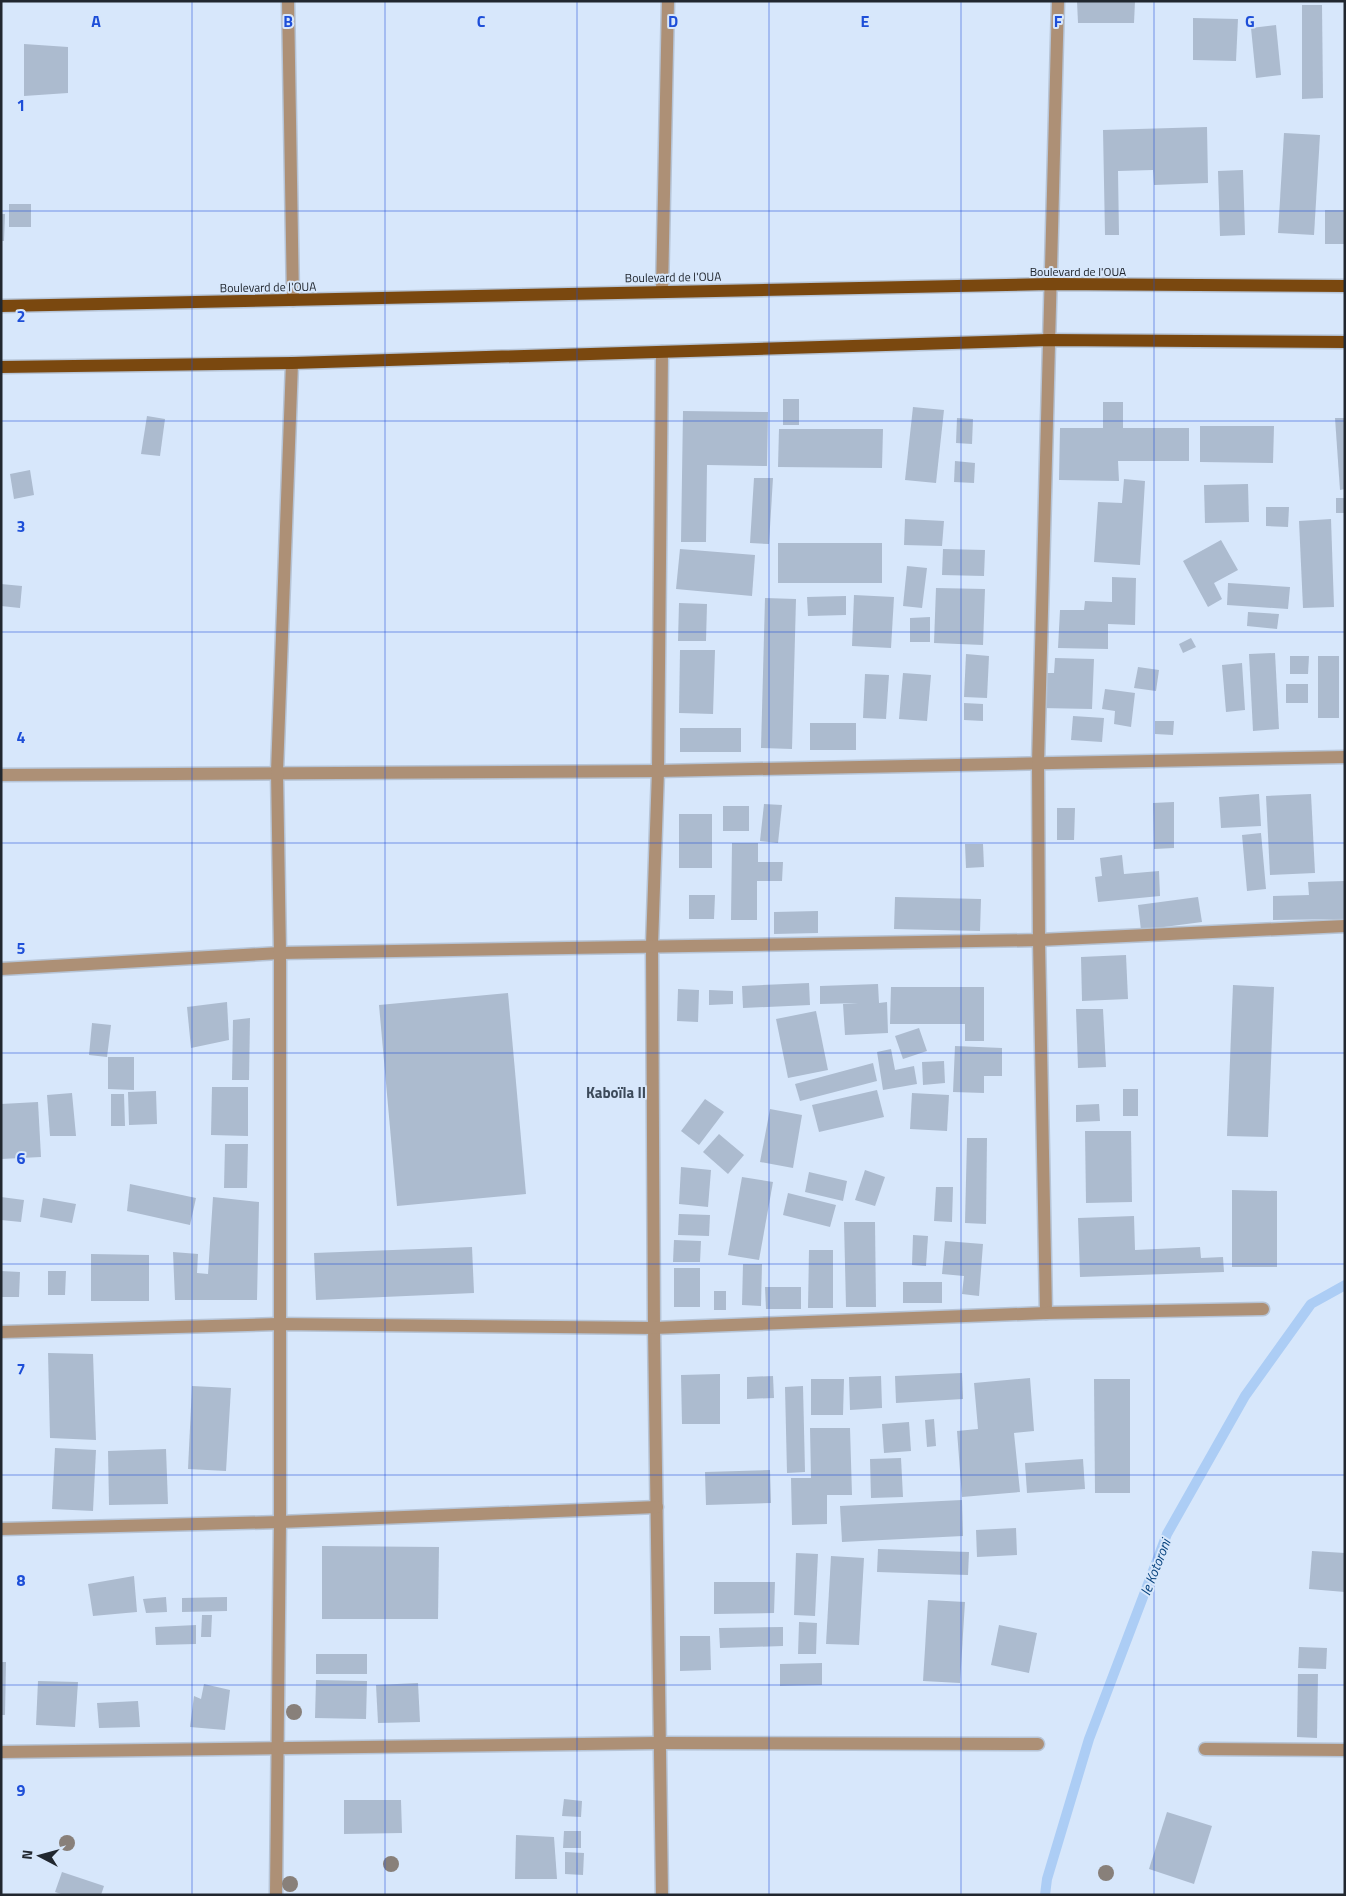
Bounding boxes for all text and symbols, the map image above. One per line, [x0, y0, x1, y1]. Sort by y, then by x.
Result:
text: A [91, 9, 101, 33]
text: B [283, 9, 293, 33]
text: C [477, 9, 486, 33]
text: D [668, 9, 678, 33]
text: E [861, 9, 870, 33]
text: F [1054, 9, 1063, 33]
text: G [1245, 9, 1255, 33]
text: 1 [17, 93, 25, 117]
street label: Boulevard de l'OUA [1030, 262, 1126, 281]
street label: Boulevard de l'OUA [625, 267, 721, 287]
street label: Boulevard de l'OUA [220, 277, 316, 297]
text: 2 [17, 304, 25, 328]
text: 3 [17, 514, 25, 538]
text: 4 [17, 725, 26, 749]
text: 5 [17, 936, 26, 960]
district label: Kaboïla II [586, 1081, 646, 1104]
text: 6 [17, 1146, 26, 1170]
text: 7 [17, 1357, 25, 1381]
water label: le Kotoroni [1135, 1534, 1176, 1598]
text: 8 [17, 1568, 26, 1592]
text: 9 [17, 1778, 26, 1802]
north arrow [15, 1831, 65, 1881]
text: N [16, 1849, 38, 1861]

